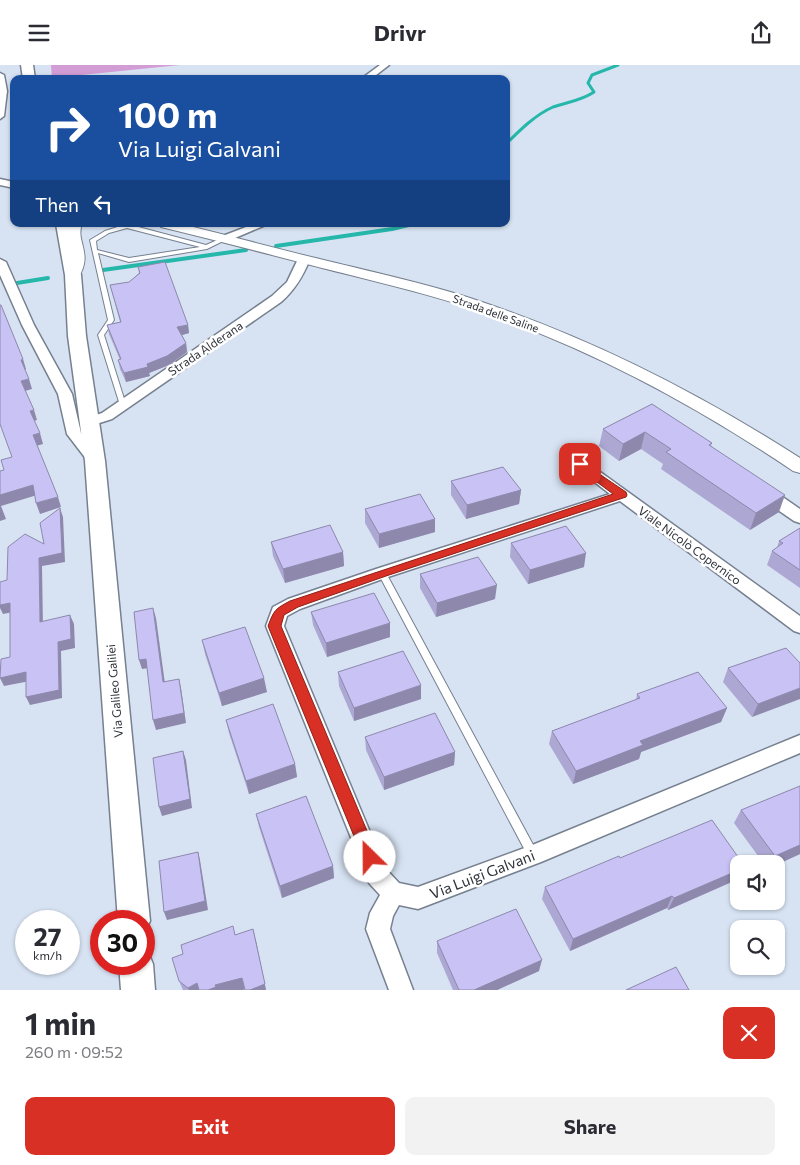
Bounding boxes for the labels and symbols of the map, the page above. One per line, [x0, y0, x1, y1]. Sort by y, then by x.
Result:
street label: Strada delle Saline [451, 291, 541, 335]
street label: Strada Alderana [165, 318, 245, 378]
pin [559, 443, 601, 485]
street label: Viale Nicolò Copernico [636, 503, 744, 587]
street label: Via Galileo Galilei [103, 644, 125, 738]
position arrow [343, 830, 395, 882]
street label: Via Luigi Galvani [427, 846, 537, 902]
speed limit sign: 30 [90, 910, 155, 975]

